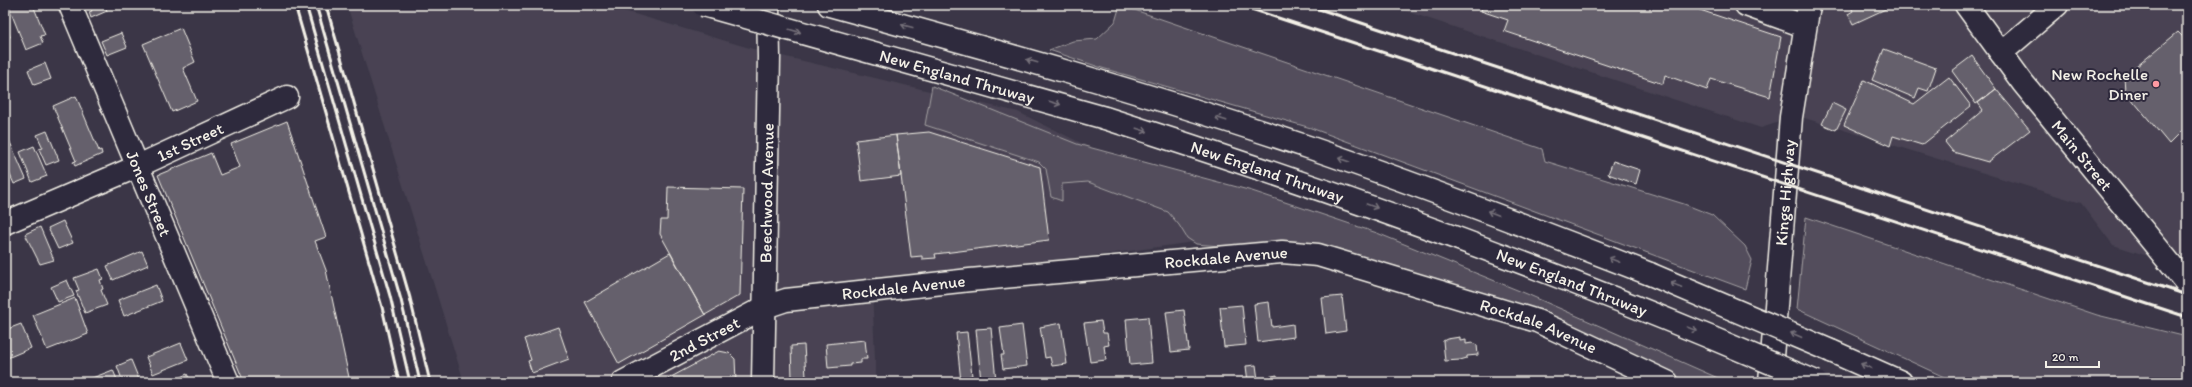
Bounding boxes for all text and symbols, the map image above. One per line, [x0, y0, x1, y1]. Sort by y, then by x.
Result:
one-way arrow [901, 22, 914, 29]
one-way arrow [788, 28, 801, 35]
street label: New England Thruway [877, 45, 1037, 108]
one-way arrow [1026, 57, 1039, 64]
place label: New Rochelle Diner [2051, 64, 2149, 104]
marker: New Rochelle Diner [2151, 79, 2161, 89]
one-way arrow [1048, 100, 1061, 107]
one-way arrow [1214, 115, 1227, 122]
street label: Main Street [2047, 116, 2117, 195]
street label: 1st Street [154, 118, 227, 166]
street label: Beechwood Avenue [755, 123, 778, 263]
one-way arrow [1135, 127, 1148, 134]
street label: New England Thruway [1188, 136, 1347, 207]
street label: Kings Highway [1771, 139, 1799, 247]
street label: Jones Street [122, 147, 176, 240]
one-way arrow [1338, 156, 1351, 163]
one-way arrow [1365, 203, 1378, 210]
one-way arrow [1487, 209, 1499, 217]
street label: Rockdale Avenue [1164, 242, 1289, 273]
street label: New England Thruway [1494, 244, 1650, 321]
one-way arrow [1608, 256, 1620, 264]
street label: Rockdale Avenue [841, 271, 966, 304]
one-way arrow [1670, 281, 1682, 288]
street label: Rockdale Avenue [1478, 294, 1600, 358]
street label: 2nd Street [666, 312, 744, 366]
one-way arrow [1686, 326, 1698, 334]
one-way arrow [1790, 331, 1802, 338]
scale bar [2046, 343, 2099, 369]
text: 20 m [2052, 350, 2079, 364]
one-way arrow [1860, 362, 1872, 369]

